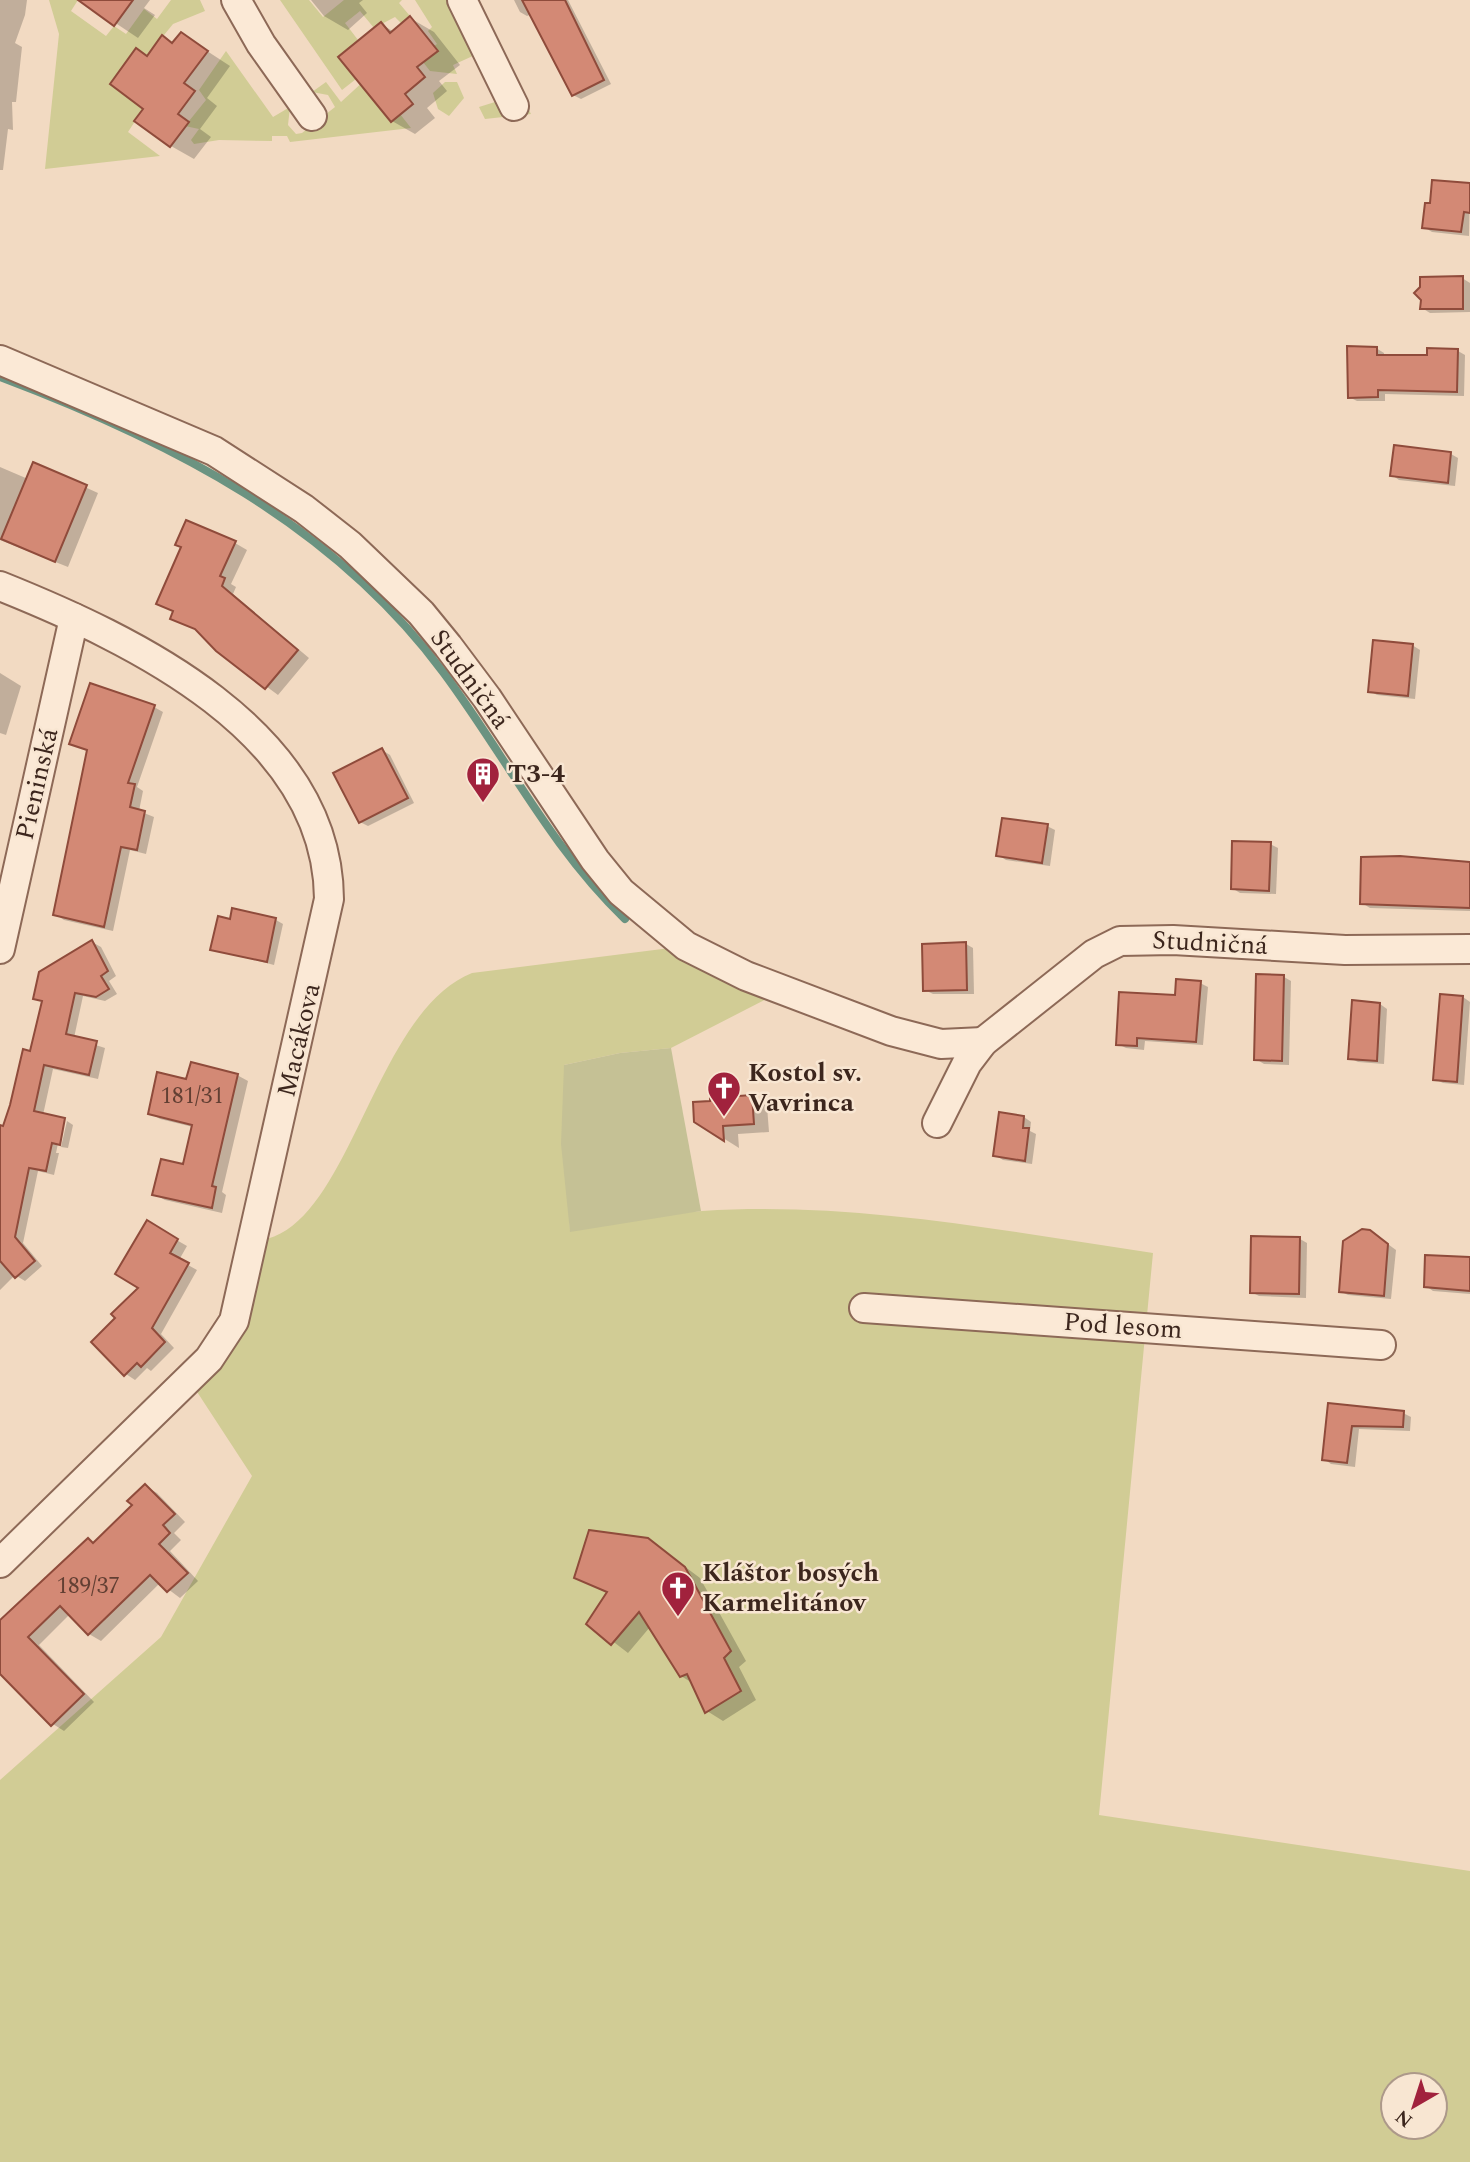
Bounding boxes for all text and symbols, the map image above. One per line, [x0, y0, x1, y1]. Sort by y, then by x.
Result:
street label: Studničná [420, 620, 520, 738]
street label: Pieninská [5, 724, 69, 844]
place label: T3-4 [508, 754, 565, 794]
building icon: T3-4 [464, 755, 502, 804]
street label: Studničná [1151, 920, 1269, 966]
street label: Macákova [266, 979, 332, 1101]
place label: Kostol sv. Vavrinca [748, 1053, 862, 1123]
church icon: Kostol sv. Vavrinca [705, 1069, 743, 1118]
house number: 181/31 [160, 1079, 224, 1114]
street label: Pod lesom [1062, 1302, 1184, 1350]
place label: Kláštor bosých Karmelitánov [702, 1553, 879, 1623]
house number: 189/37 [56, 1569, 120, 1604]
church icon: Kláštor bosých Karmelitánov [659, 1569, 697, 1618]
north arrow [1379, 2071, 1449, 2141]
text: N [1389, 2102, 1419, 2134]

